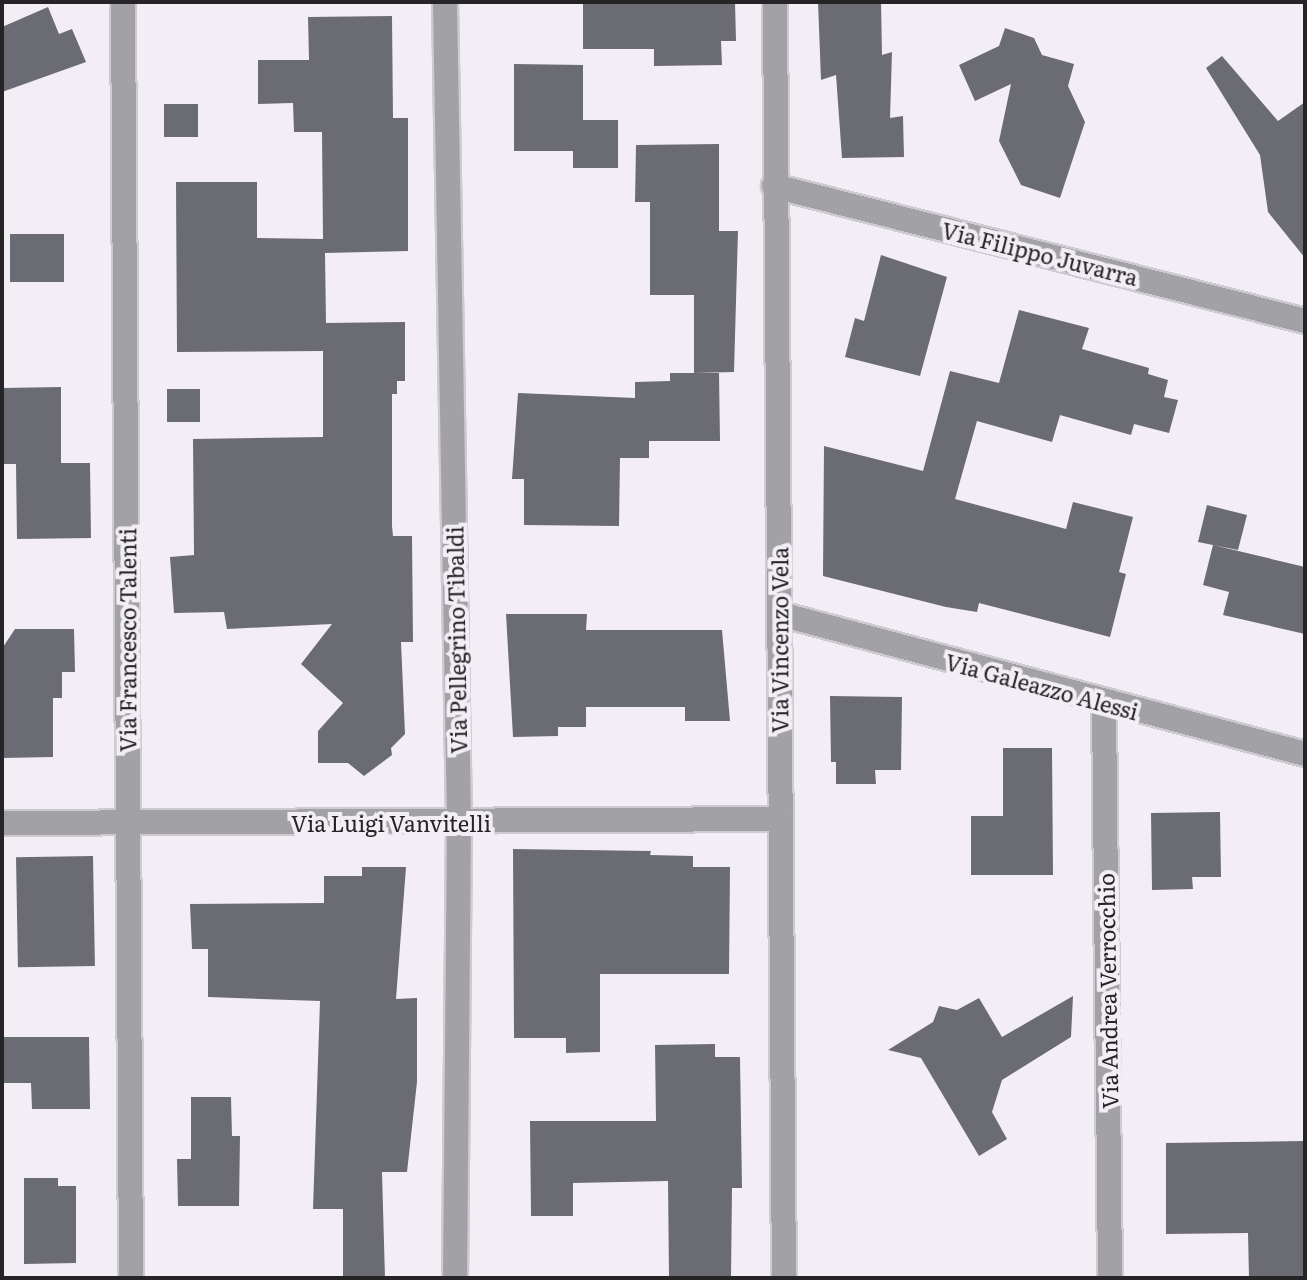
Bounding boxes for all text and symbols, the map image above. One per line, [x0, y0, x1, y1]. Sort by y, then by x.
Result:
street label: Via Filippo Juvarra [939, 216, 1141, 290]
street label: Via Pellegrino Tibaldi [441, 526, 471, 754]
street label: Via Francesco Talenti [114, 528, 140, 752]
street label: Via Vincenzo Vela [766, 547, 792, 733]
street label: Via Galeazzo Alessi [943, 648, 1141, 724]
street label: Via Luigi Vanvitelli [291, 810, 491, 836]
street label: Via Andrea Verrocchio [1092, 873, 1122, 1109]

